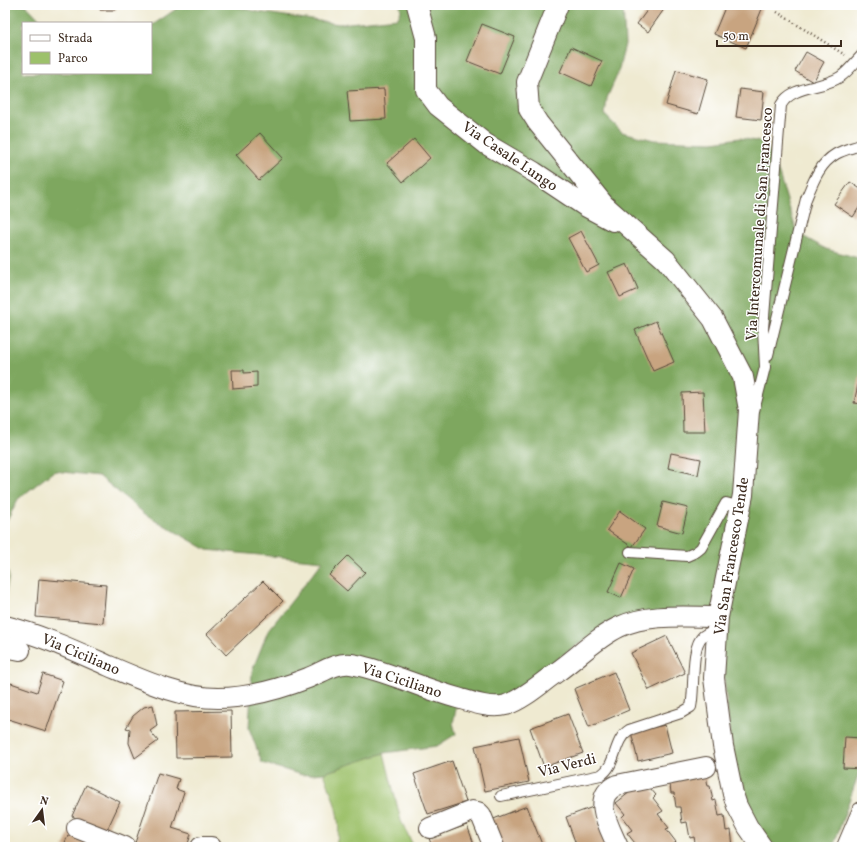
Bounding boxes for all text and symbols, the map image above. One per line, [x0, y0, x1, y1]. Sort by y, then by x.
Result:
legend [22, 22, 152, 74]
scale bar [717, 22, 841, 48]
text: 50 m [723, 29, 749, 45]
text: Strada [58, 31, 93, 47]
text: Parco [58, 51, 88, 67]
street label: Via Intercomunale di San Francesco [742, 107, 779, 342]
street label: Via Casale Lungo [457, 117, 561, 197]
street label: Via San Francesco Tende [710, 476, 755, 637]
street label: Via Ciciliano [38, 629, 123, 681]
street label: Via Ciciliano [359, 659, 444, 704]
street label: Via Verdi [536, 749, 599, 784]
north arrow [22, 790, 62, 830]
text: N [38, 794, 50, 810]

